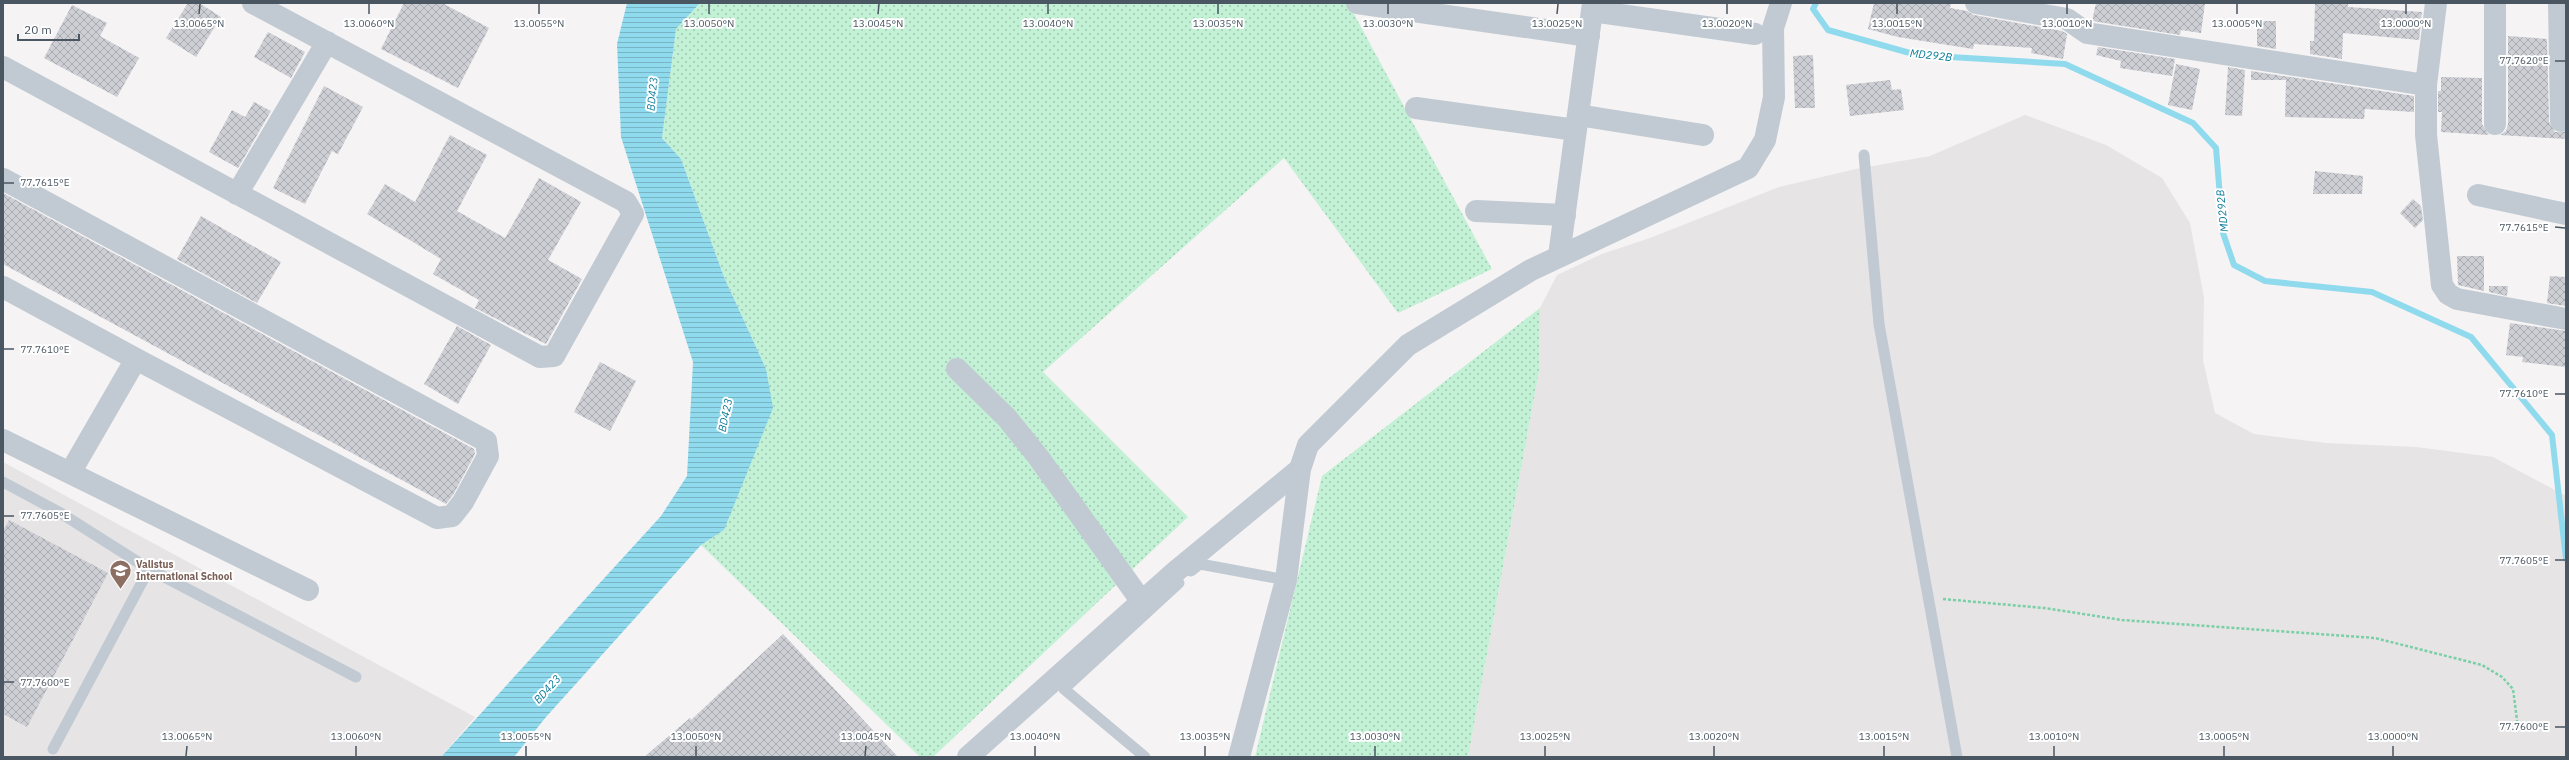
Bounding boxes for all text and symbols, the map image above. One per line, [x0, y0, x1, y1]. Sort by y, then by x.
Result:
scale bar [18, 16, 79, 42]
text: 13.0065°N [174, 17, 224, 30]
text: 13.0060°N [344, 17, 394, 30]
text: 13.0055°N [514, 17, 564, 30]
text: 13.0050°N [684, 17, 734, 30]
text: 13.0045°N [853, 17, 903, 30]
text: 13.0040°N [1023, 17, 1073, 30]
text: 13.0035°N [1193, 17, 1243, 30]
text: 13.0030°N [1363, 17, 1413, 30]
text: 13.0025°N [1532, 17, 1582, 30]
text: 13.0020°N [1702, 17, 1752, 30]
text: 13.0015°N [1872, 17, 1922, 30]
text: 13.0010°N [2042, 17, 2092, 30]
text: 13.0005°N [2212, 17, 2262, 30]
text: 13.0000°N [2381, 17, 2431, 30]
text: 20 m [24, 22, 52, 37]
water label: MD292B [1909, 46, 1953, 64]
text: 77.7620°E [2499, 54, 2549, 67]
water label: BD423 [644, 77, 660, 111]
text: 77.7615°E [20, 176, 70, 189]
water label: MD292B [2213, 189, 2231, 233]
text: 77.7615°E [2499, 221, 2549, 234]
text: 77.7610°E [20, 343, 70, 356]
text: 77.7610°E [2499, 387, 2549, 400]
water label: BD423 [715, 397, 735, 433]
text: 77.7605°E [20, 509, 70, 522]
text: 77.7605°E [2499, 554, 2549, 567]
school or university icon: Valistus International School [108, 557, 134, 590]
place label: Valistus International School [136, 558, 232, 583]
water label: BD423 [530, 672, 564, 706]
text: 77.7600°E [20, 676, 70, 689]
text: 77.7600°E [2499, 720, 2549, 733]
text: 13.0065°N [162, 730, 212, 743]
text: 13.0060°N [331, 730, 381, 743]
text: 13.0055°N [501, 730, 551, 743]
text: 13.0050°N [671, 730, 721, 743]
text: 13.0045°N [841, 730, 891, 743]
text: 13.0040°N [1010, 730, 1060, 743]
text: 13.0035°N [1180, 730, 1230, 743]
text: 13.0030°N [1350, 730, 1400, 743]
text: 13.0025°N [1520, 730, 1570, 743]
text: 13.0020°N [1689, 730, 1739, 743]
text: 13.0015°N [1859, 730, 1909, 743]
text: 13.0010°N [2029, 730, 2079, 743]
text: 13.0005°N [2199, 730, 2249, 743]
text: 13.0000°N [2368, 730, 2418, 743]

